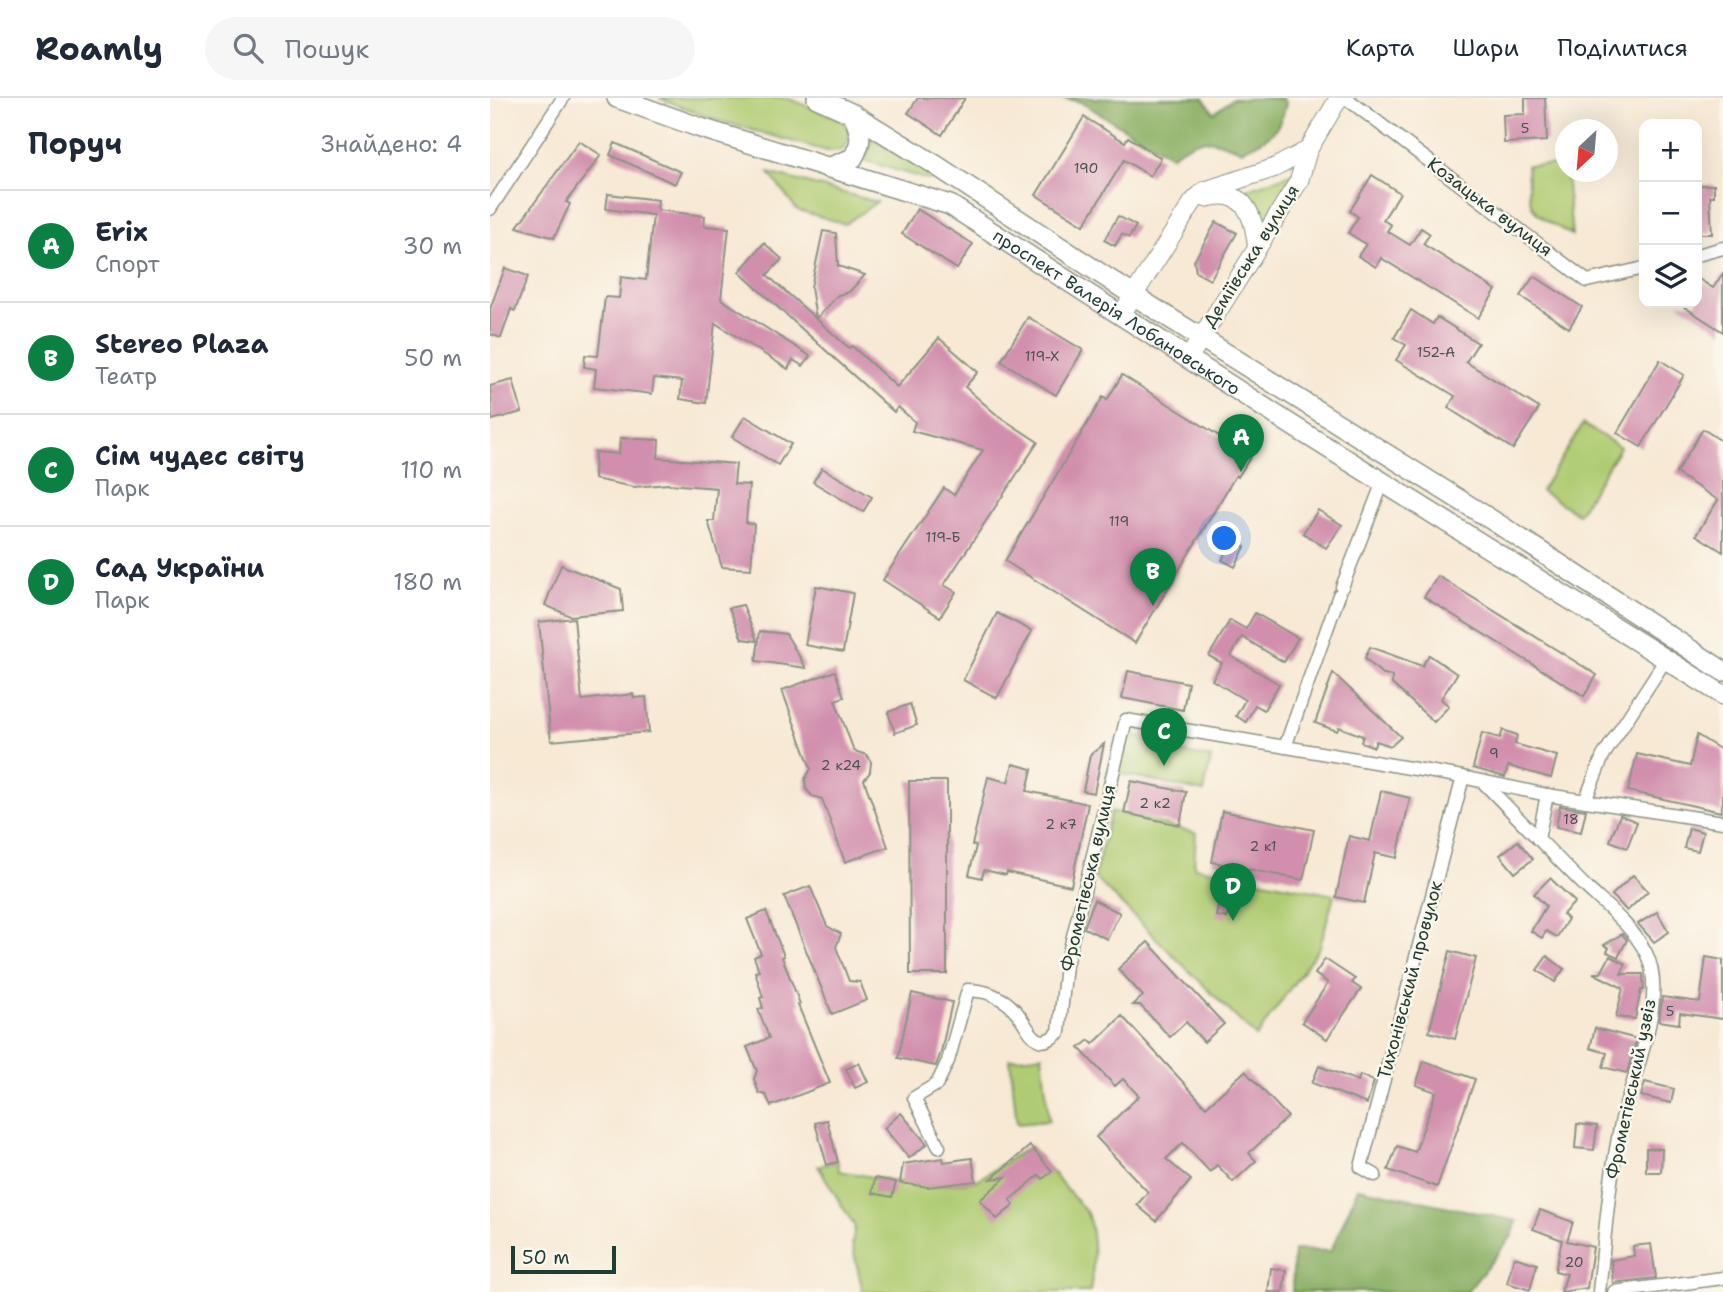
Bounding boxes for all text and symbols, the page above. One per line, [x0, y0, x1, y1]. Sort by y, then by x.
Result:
search box [205, 17, 695, 80]
text: Roamly [35, 26, 163, 71]
icon: search [229, 29, 267, 67]
text: Пошук [285, 31, 369, 66]
text: Карта [1346, 32, 1414, 64]
text: Шари [1452, 32, 1519, 64]
text: Поділитися [1557, 32, 1688, 64]
house number: 5 [1521, 119, 1529, 137]
north arrow [1555, 119, 1618, 182]
map controls [1639, 119, 1702, 308]
button: + [1639, 119, 1702, 182]
text: Поруч [28, 123, 122, 164]
text: Знайдено: 4 [321, 129, 462, 159]
street label: Козацька вулиця [1422, 152, 1558, 262]
house number: 190 [1074, 159, 1098, 177]
street label: Деміївська вулиця [1197, 180, 1305, 332]
button: − [1639, 182, 1702, 245]
text: Erix [95, 214, 148, 249]
street label: проспект Валерія Лобановського [988, 224, 1245, 401]
text: A [42, 231, 60, 261]
text: 30 m [403, 231, 462, 261]
button: layers [1639, 245, 1702, 308]
text: Спорт [95, 249, 160, 279]
text: Stereo Plaza [95, 326, 269, 361]
text: B [44, 343, 58, 373]
text: 50 m [404, 343, 462, 373]
house number: 152-А [1417, 343, 1455, 361]
house number: 119-Х [1025, 347, 1059, 365]
text: Театр [95, 361, 157, 391]
pin: A [1218, 414, 1264, 472]
text: Сім чудес світу [95, 438, 305, 473]
text: C [44, 455, 58, 485]
text: 110 m [400, 455, 462, 485]
text: Парк [95, 473, 150, 503]
house number: 119 [1109, 512, 1129, 530]
your location [1207, 521, 1241, 555]
house number: 119-Б [926, 528, 960, 546]
pin: B [1130, 548, 1176, 606]
text: Сад України [95, 550, 264, 585]
text: D [43, 567, 59, 597]
text: 180 m [393, 567, 462, 597]
text: Парк [95, 585, 150, 615]
pin: C [1141, 708, 1187, 766]
house number: 9 [1489, 744, 1499, 762]
house number: 2 к24 [821, 756, 861, 774]
street label: Фрометівська вулиця [1055, 782, 1121, 974]
house number: 2 к2 [1139, 794, 1171, 812]
house number: 18 [1563, 810, 1579, 828]
house number: 2 к7 [1045, 815, 1077, 833]
house number: 2 к1 [1249, 837, 1277, 855]
pin: D [1210, 863, 1256, 921]
street label: Тихонівський провулок [1372, 878, 1448, 1082]
street label: Фрометівський узвіз [1600, 997, 1662, 1181]
house number: 5 [1666, 1002, 1674, 1020]
scale bar [511, 1243, 616, 1275]
text: 50 m [522, 1245, 570, 1270]
house number: 20 [1564, 1253, 1584, 1271]

